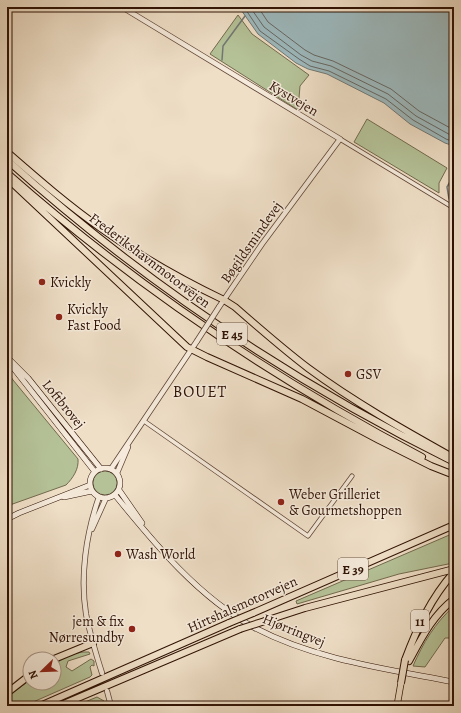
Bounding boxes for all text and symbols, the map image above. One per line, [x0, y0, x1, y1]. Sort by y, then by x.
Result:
street label: Kystvejen [265, 76, 322, 121]
street label: Bøgildsmindevej [216, 198, 287, 287]
street label: Frederikshavnmotorvejen [85, 209, 214, 312]
place label: Kvickly [50, 273, 92, 292]
marker: Kvickly [37, 277, 47, 287]
place label: Kvickly Fast Food [67, 300, 122, 335]
marker: Kvickly Fast Food [54, 312, 64, 322]
road number: E 45 [217, 323, 247, 345]
place label: GSV [356, 365, 382, 384]
marker: GSV [343, 369, 353, 379]
street label: Loftbrovej [38, 376, 89, 433]
district label: BOUET [173, 381, 227, 403]
place label: Weber Grilleriet & Gourmetshoppen [288, 485, 402, 520]
marker: Weber Grilleriet & Gourmetshoppen [276, 497, 286, 507]
place label: Wash World [125, 545, 196, 564]
marker: Wash World [113, 549, 123, 559]
road number: E 39 [338, 558, 368, 580]
street label: Hirtshalsmotorvejen [184, 572, 301, 637]
street label: Hjørringvej [260, 609, 328, 652]
road number: 11 [411, 610, 429, 632]
place label: jem & fix Nørresundby [49, 612, 125, 647]
marker: jem & fix Nørresundby [127, 624, 137, 634]
north arrow [22, 651, 62, 691]
text: N [25, 668, 42, 681]

